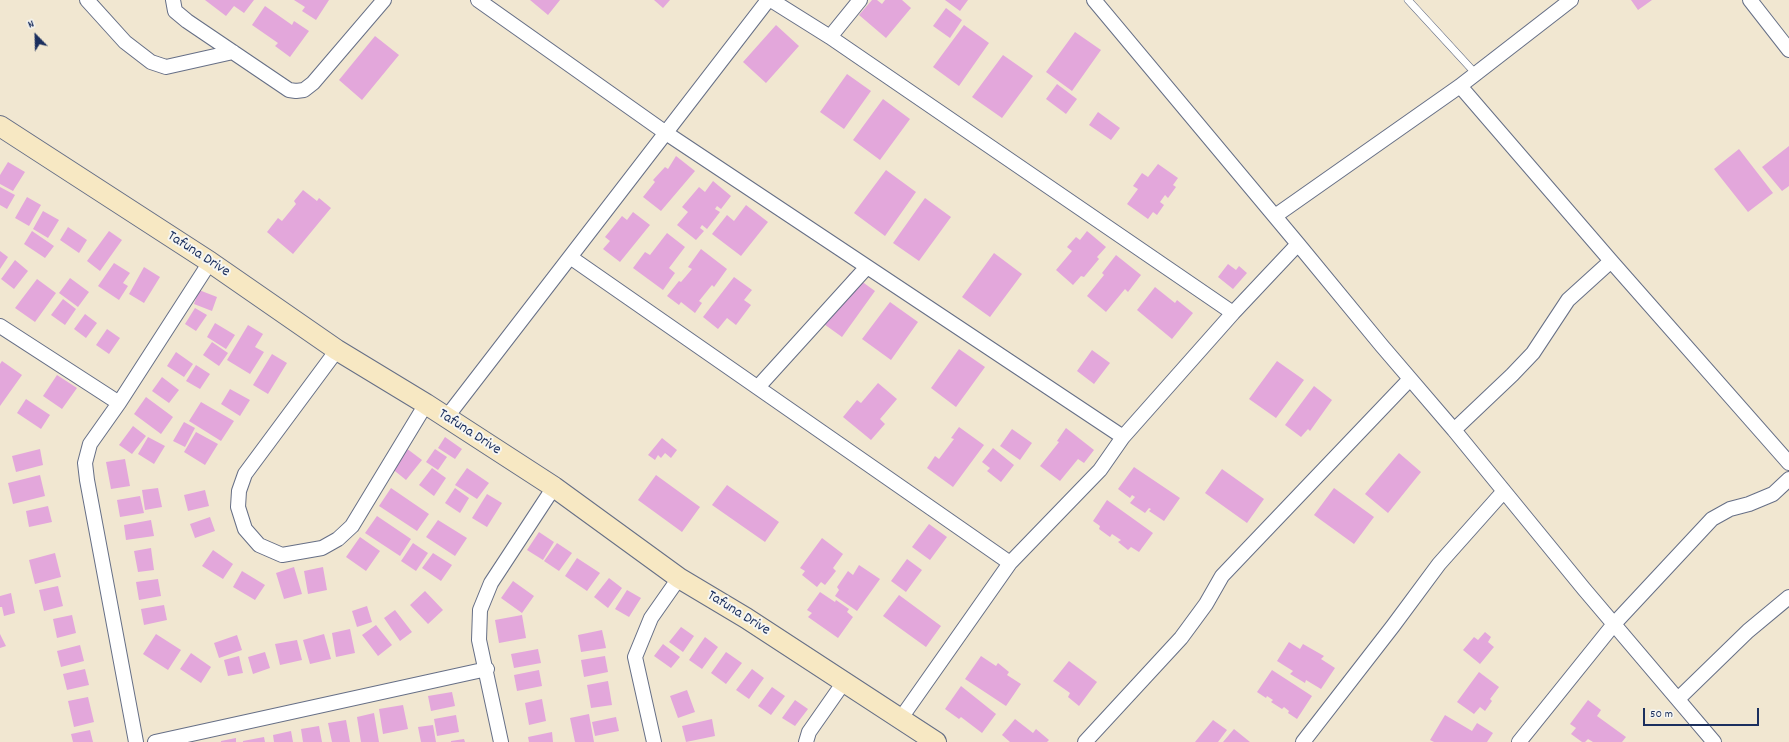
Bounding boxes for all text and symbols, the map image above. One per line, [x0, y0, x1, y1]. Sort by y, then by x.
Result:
north arrow [16, 16, 56, 56]
text: N [26, 17, 37, 33]
street label: Tafuna Drive [163, 228, 233, 282]
street label: Tafuna Drive [434, 406, 504, 460]
street label: Tafuna Drive [703, 588, 773, 640]
scale bar [1645, 700, 1761, 726]
text: 50 m [1650, 706, 1673, 723]

